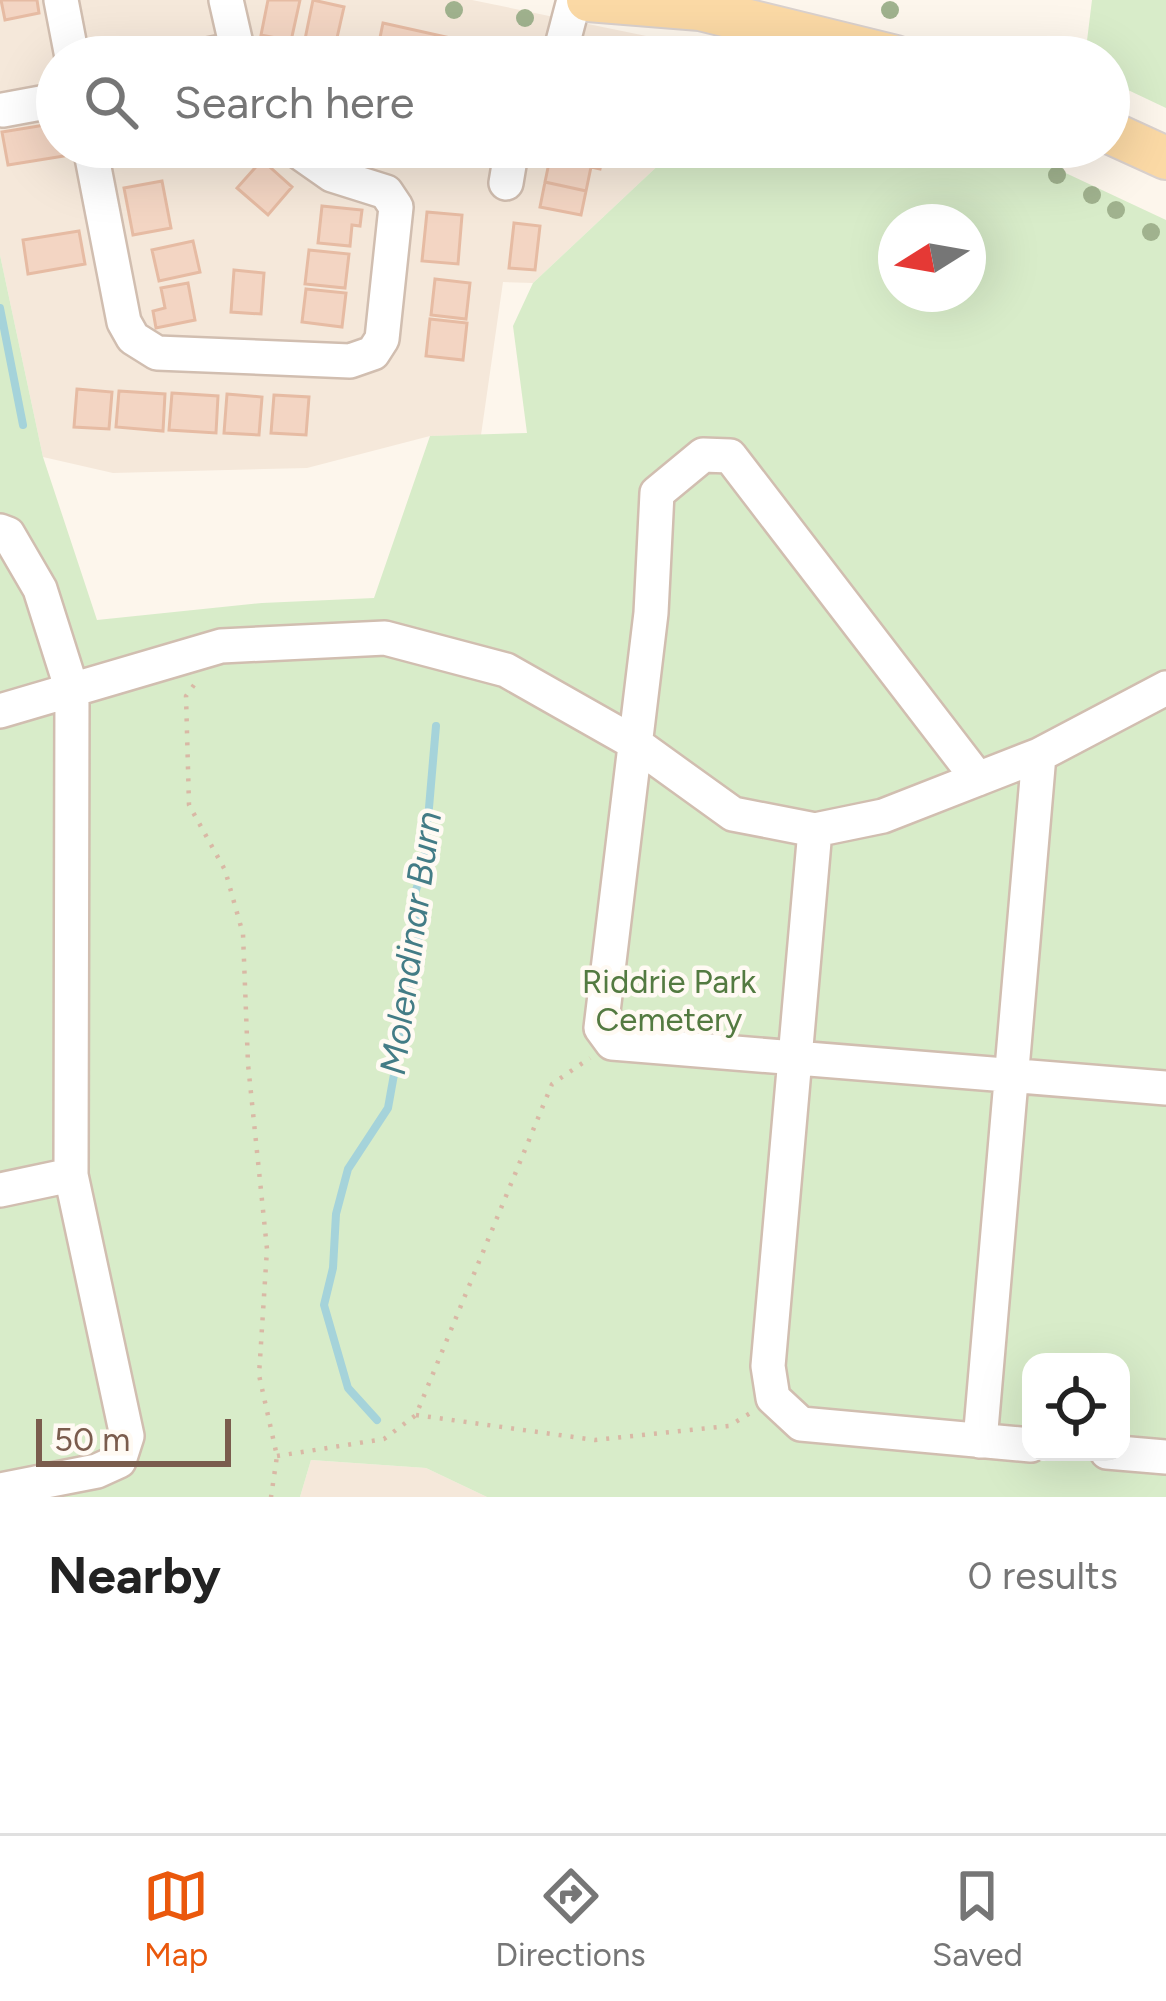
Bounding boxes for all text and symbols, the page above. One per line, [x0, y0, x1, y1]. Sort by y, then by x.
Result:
search box [36, 36, 1130, 168]
icon: search [78, 69, 144, 135]
text: Search here [174, 75, 414, 129]
north arrow [878, 204, 986, 312]
water label: Molendinar Burn [371, 809, 450, 1077]
park label: Riddrie Park Cemetery [582, 962, 756, 1039]
map controls [1022, 1353, 1130, 1461]
button: locate [1022, 1353, 1130, 1461]
scale bar [36, 1413, 231, 1466]
text: 50 m [54, 1420, 130, 1459]
text: Nearby [48, 1545, 221, 1606]
text: 0 results [967, 1552, 1118, 1599]
tab: Map [143, 1863, 209, 1974]
tab: Directions [495, 1863, 646, 1974]
tab: Saved [932, 1863, 1023, 1974]

